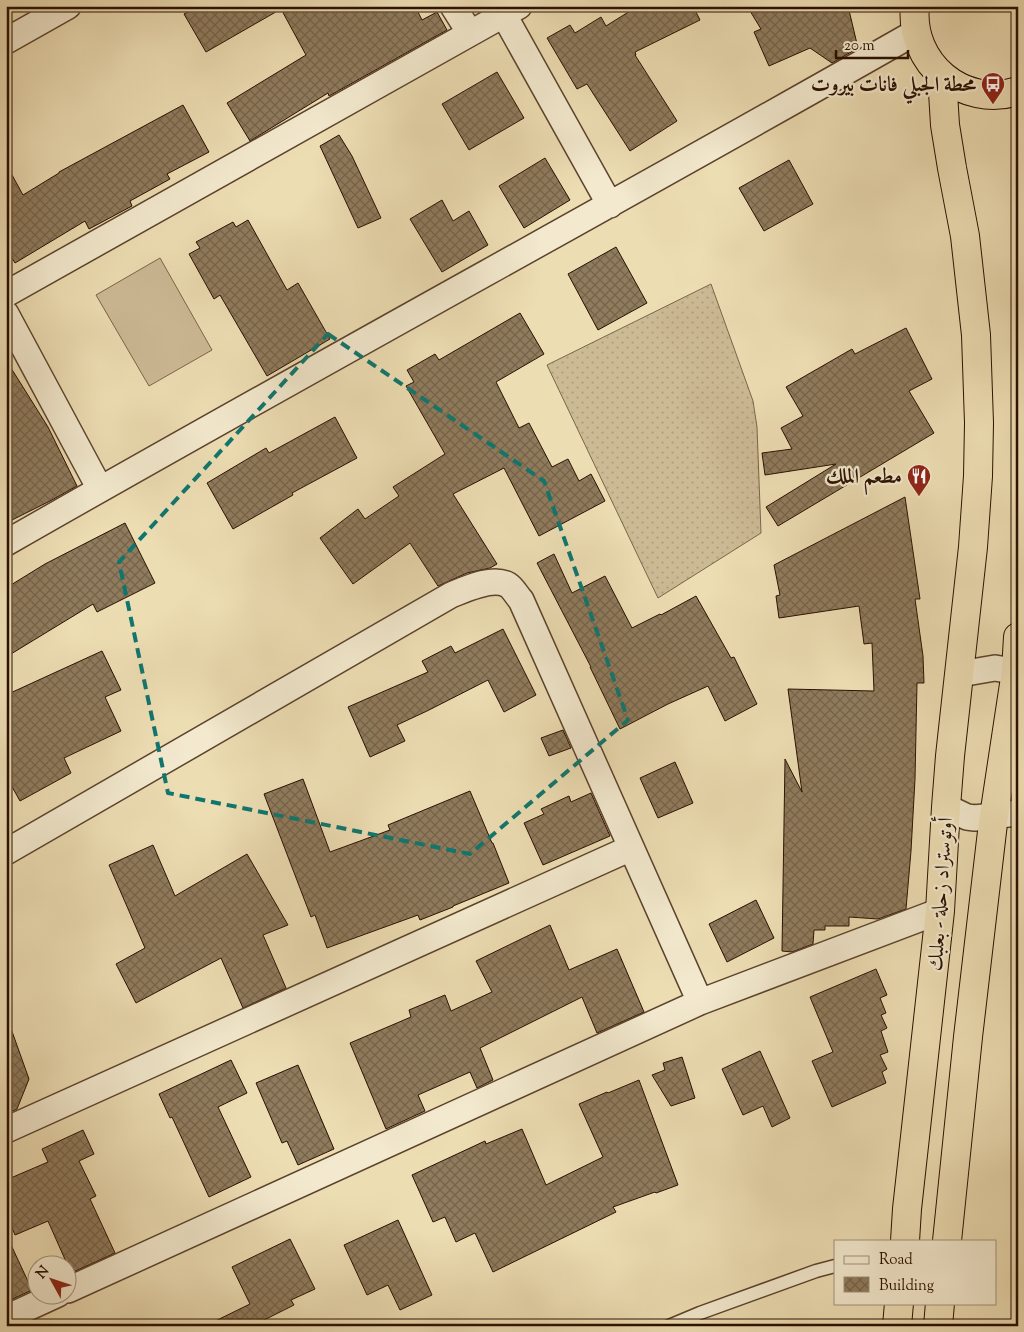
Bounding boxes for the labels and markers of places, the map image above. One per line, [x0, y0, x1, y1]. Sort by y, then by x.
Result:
place label: محطة الجبلي فانات بيروت [811, 71, 977, 104]
bus stop icon: محطة الجبلي فانات بيروت [980, 71, 1006, 105]
place label: مطعم الملك [826, 463, 902, 495]
restaurant icon: مطعم الملك [906, 463, 932, 497]

